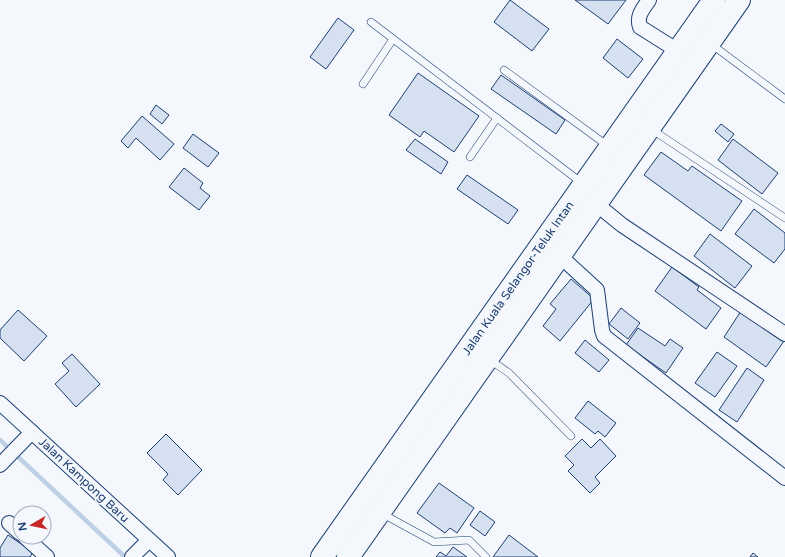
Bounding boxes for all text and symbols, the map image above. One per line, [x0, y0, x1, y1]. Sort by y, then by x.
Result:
street label: Jalan Kuala Selangor-Teluk Intan [459, 198, 577, 358]
street label: Jalan Kampong Baru [36, 435, 132, 525]
north arrow [12, 505, 52, 545]
text: N [16, 521, 30, 532]

